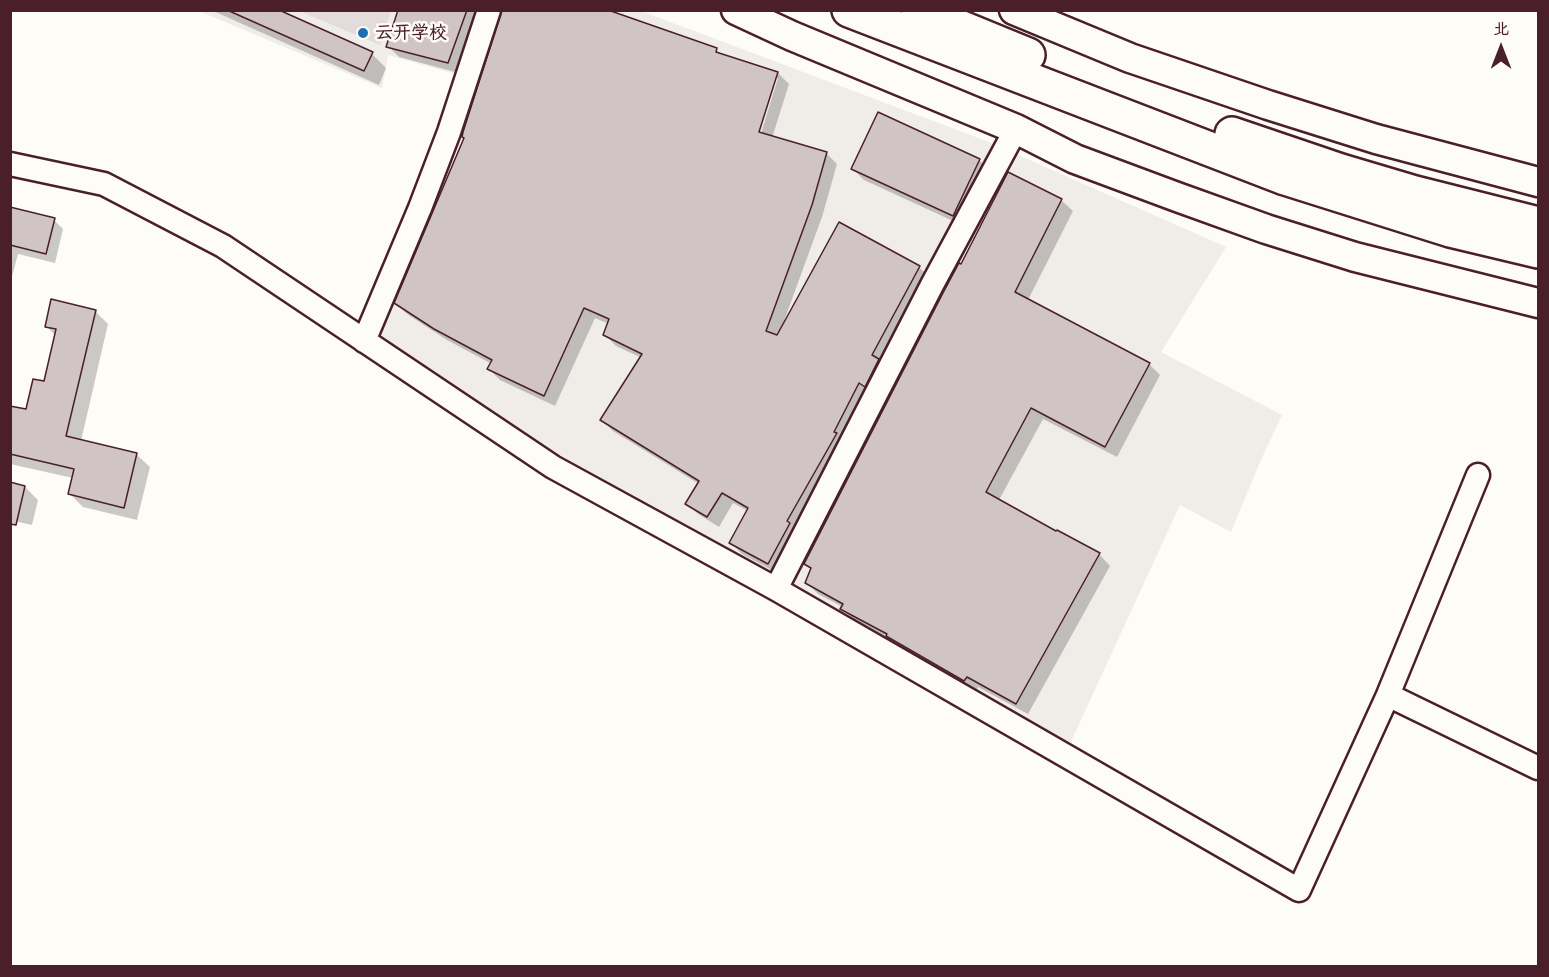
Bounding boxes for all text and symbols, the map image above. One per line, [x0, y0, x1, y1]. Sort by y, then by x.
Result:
north arrow [1471, 18, 1531, 78]
text: 北 [1493, 20, 1509, 39]
place label: 云开学校 [375, 22, 447, 44]
marker: 云开学校 [356, 26, 370, 40]

